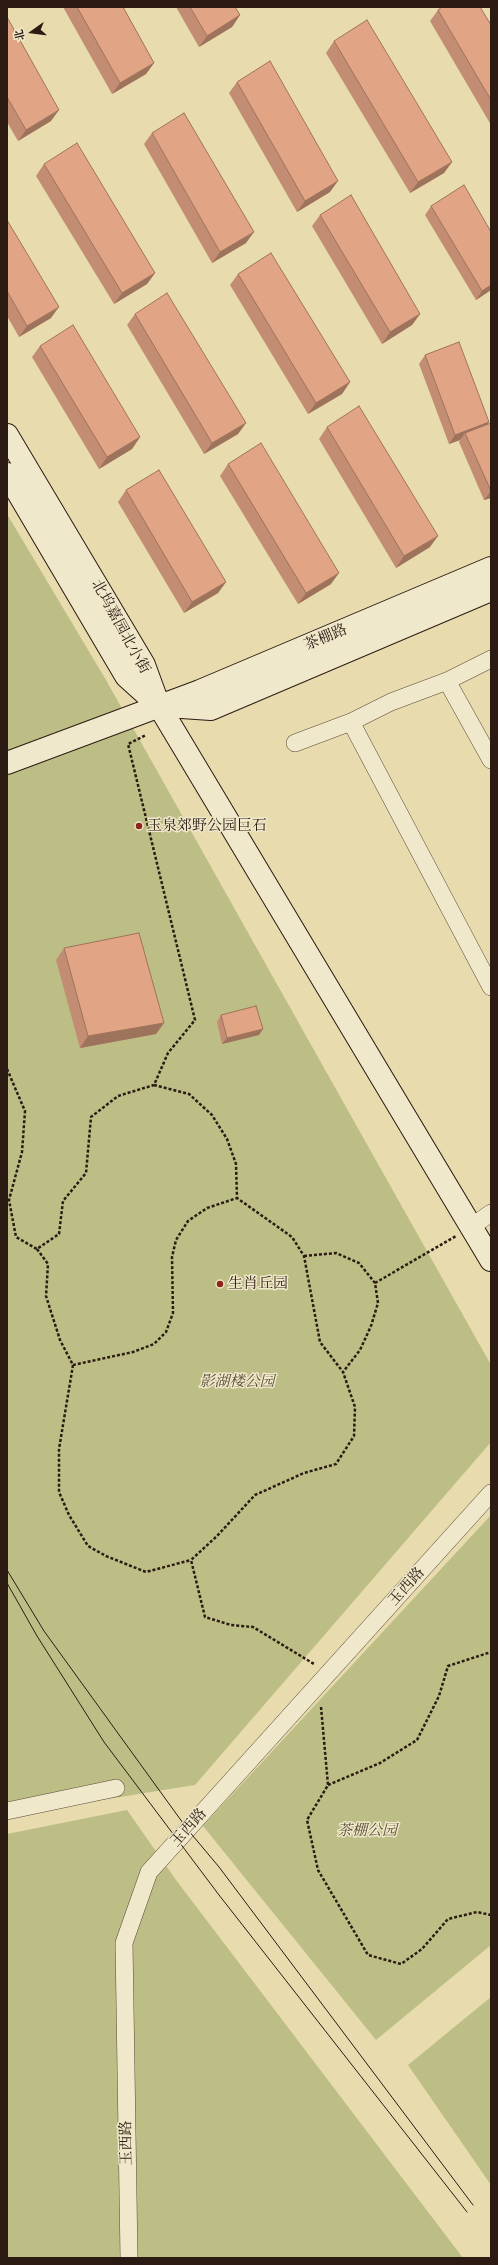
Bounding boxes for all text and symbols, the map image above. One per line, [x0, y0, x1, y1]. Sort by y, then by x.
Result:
north arrow [12, 12, 52, 52]
text: 北 [12, 28, 28, 42]
street label: 北坞嘉园北小街 [87, 577, 153, 677]
street label: 茶棚路 [302, 621, 350, 655]
place label: 玉泉郊野公园巨石 [147, 817, 267, 835]
marker: 玉泉郊野公园巨石 [134, 821, 144, 831]
place label: 生肖丘园 [228, 1275, 288, 1293]
marker: 生肖丘园 [215, 1279, 225, 1289]
park label: 影湖楼公园 [200, 1373, 274, 1391]
street label: 玉西路 [385, 1564, 429, 1610]
street label: 玉西路 [167, 1805, 211, 1851]
park label: 茶棚公园 [337, 1822, 397, 1840]
street label: 玉西路 [118, 2120, 136, 2166]

